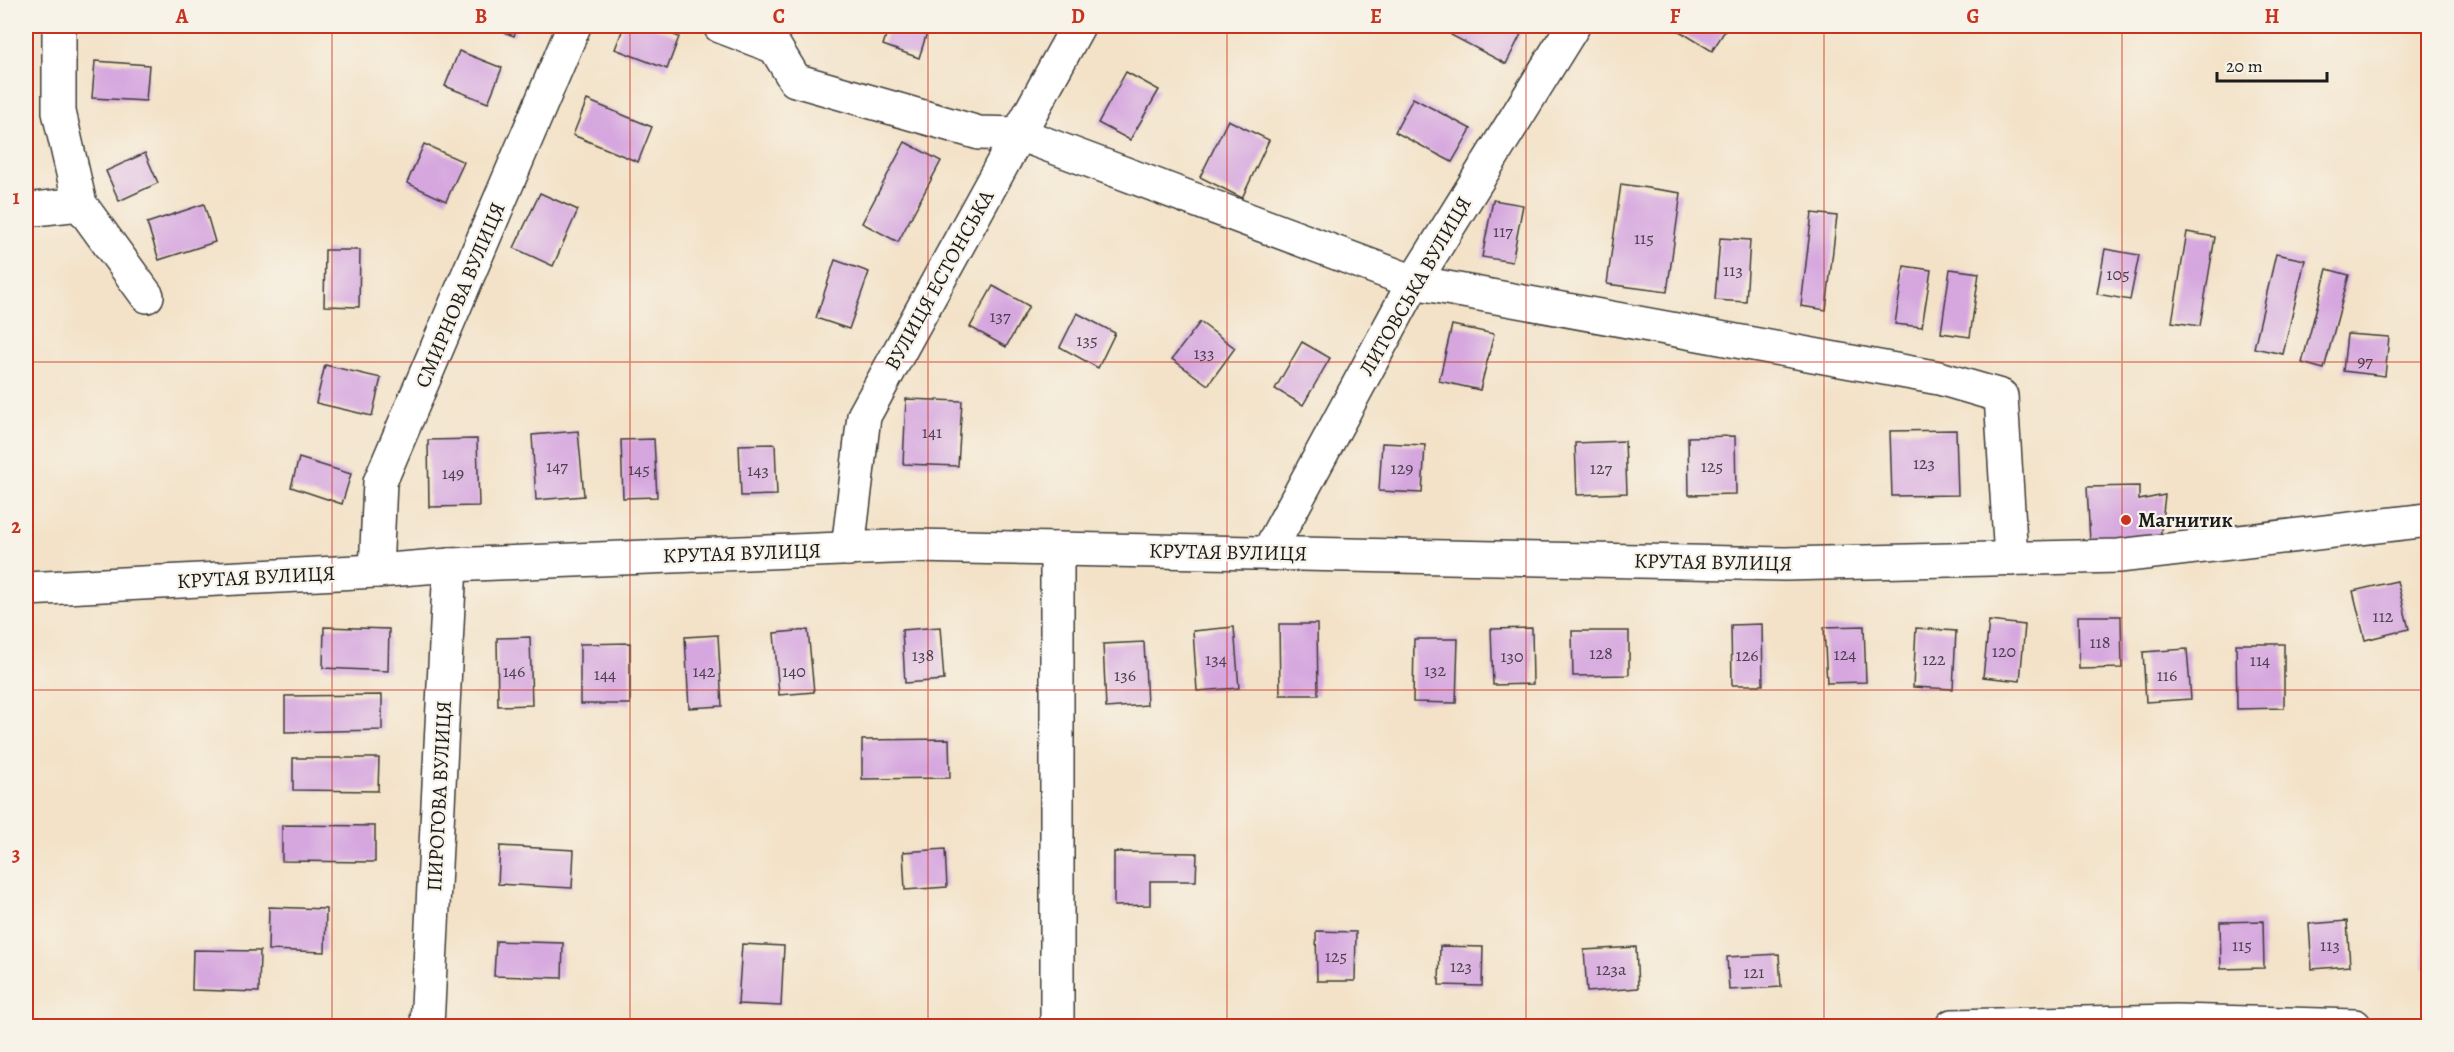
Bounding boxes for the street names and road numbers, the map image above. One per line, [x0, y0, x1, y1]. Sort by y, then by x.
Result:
street label: ВУЛИЦЯ ЕСТОНСЬКА [878, 184, 1001, 375]
street label: ЛИТОВСЬКА ВУЛИЦЯ [1352, 191, 1478, 381]
street label: СМИРНОВА ВУЛИЦЯ [408, 198, 512, 392]
street label: КРУТАЯ ВУЛИЦЯ [662, 536, 822, 570]
street label: КРУТАЯ ВУЛИЦЯ [1149, 537, 1307, 567]
street label: КРУТАЯ ВУЛИЦЯ [1634, 547, 1792, 577]
street label: КРУТАЯ ВУЛИЦЯ [176, 559, 336, 595]
street label: ПИРОГОВА ВУЛИЦЯ [420, 700, 458, 892]

